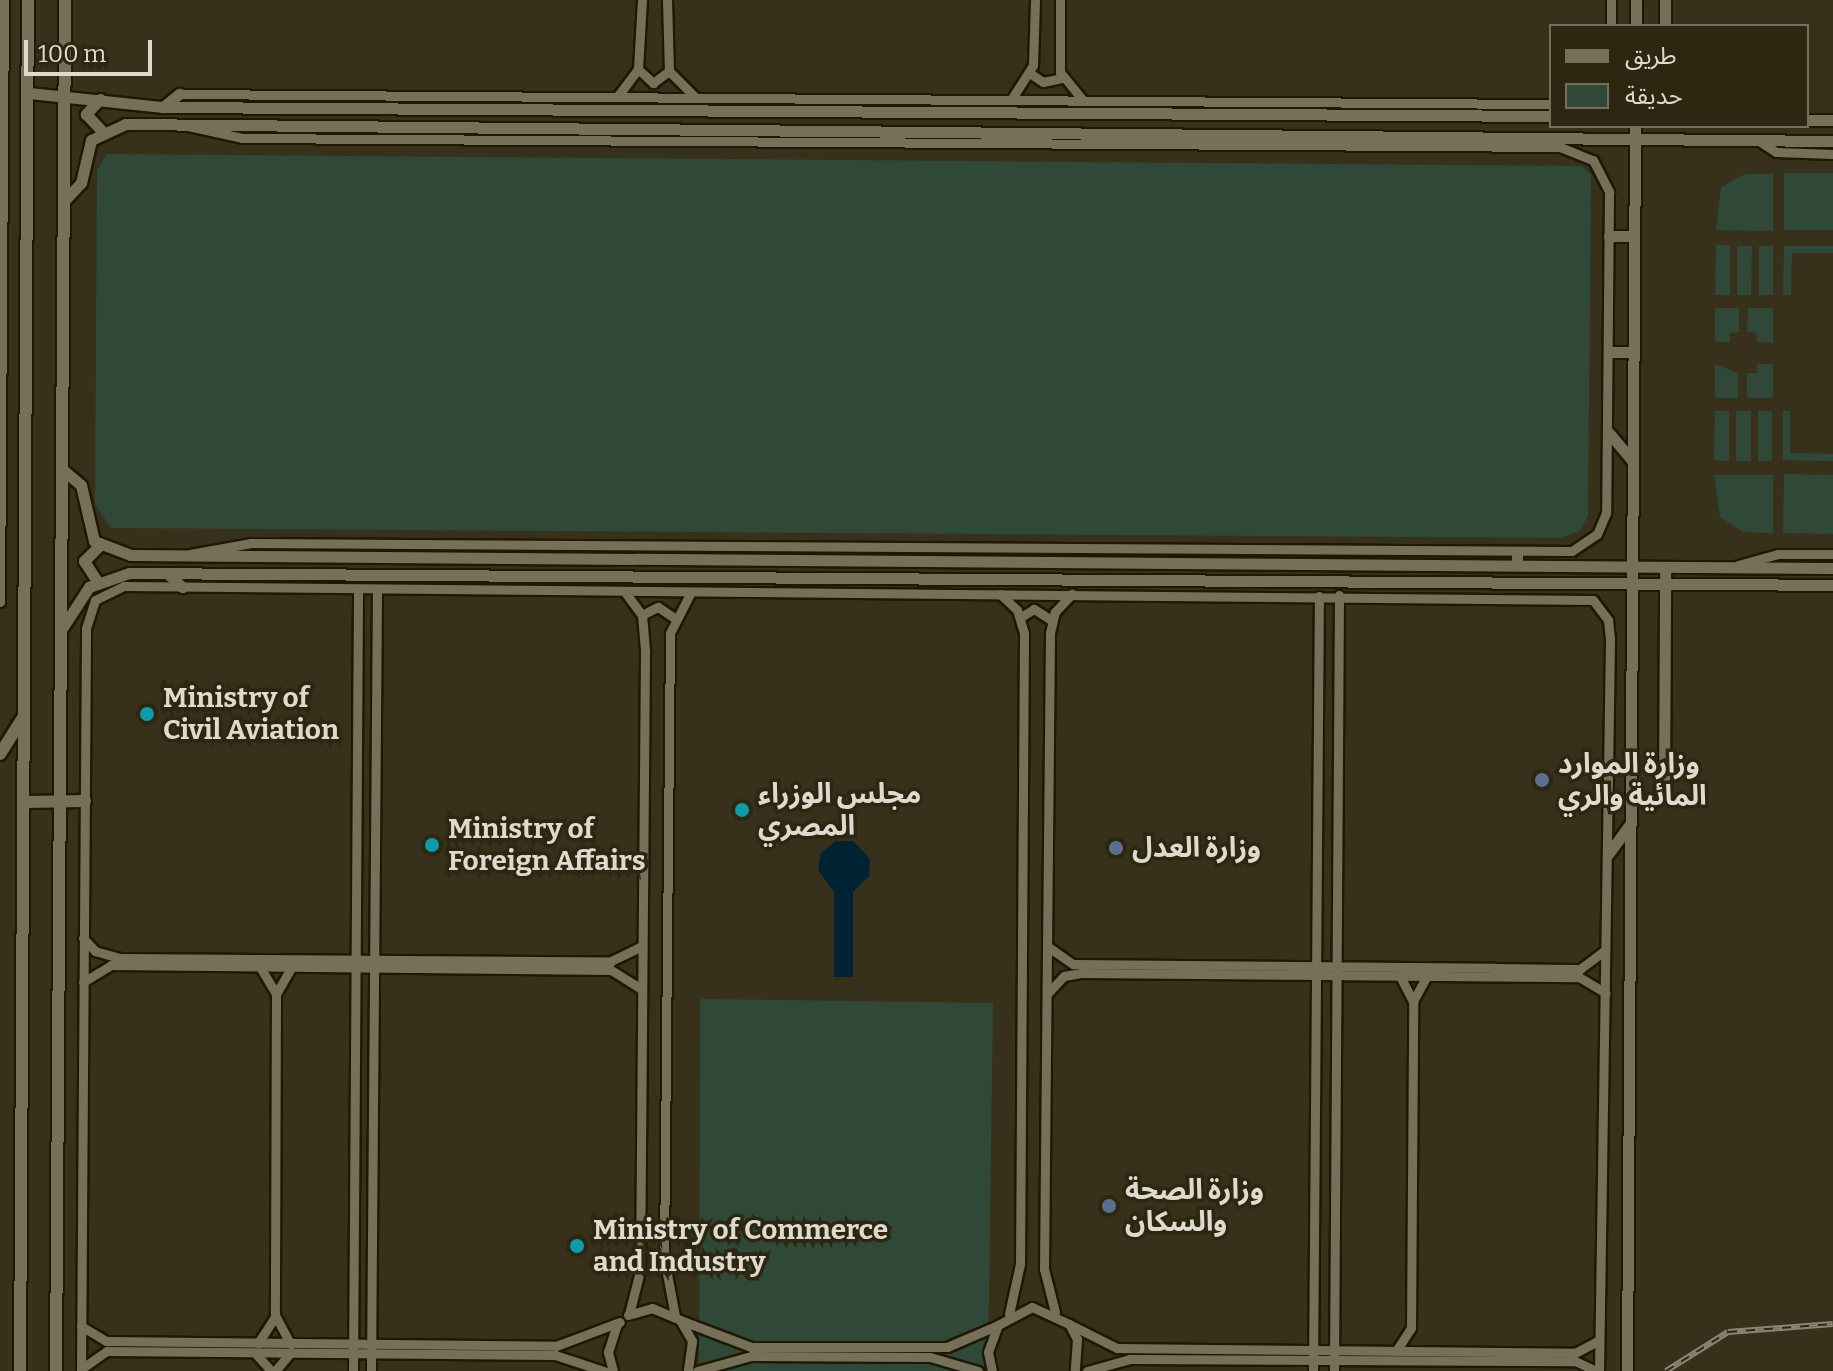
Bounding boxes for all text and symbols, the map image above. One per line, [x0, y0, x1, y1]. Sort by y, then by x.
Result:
scale bar [28, 24, 156, 74]
legend [1549, 24, 1809, 128]
text: 100 m [38, 40, 106, 68]
text: طريق [1625, 42, 1677, 70]
text: حديقة [1625, 82, 1683, 110]
place label: Ministry of Civil Aviation [163, 681, 339, 747]
marker: Ministry of Civil Aviation [138, 705, 156, 723]
place label: وزارة الموارد المائية والري [1558, 747, 1707, 813]
marker: وزارة الموارد المائية والري [1533, 771, 1551, 789]
place label: مجلس الوزراء المصري [758, 777, 921, 843]
marker: مجلس الوزراء المصري [733, 801, 751, 819]
place label: Ministry of Foreign Affairs [448, 812, 645, 878]
place label: وزارة العدل [1132, 831, 1261, 865]
marker: Ministry of Foreign Affairs [423, 836, 441, 854]
marker: وزارة العدل [1107, 839, 1125, 857]
place label: وزارة الصحة والسكان [1125, 1173, 1264, 1239]
marker: وزارة الصحة والسكان [1100, 1197, 1118, 1215]
place label: Ministry of Commerce and Industry [593, 1213, 888, 1279]
marker: Ministry of Commerce and Industry [568, 1237, 586, 1255]

